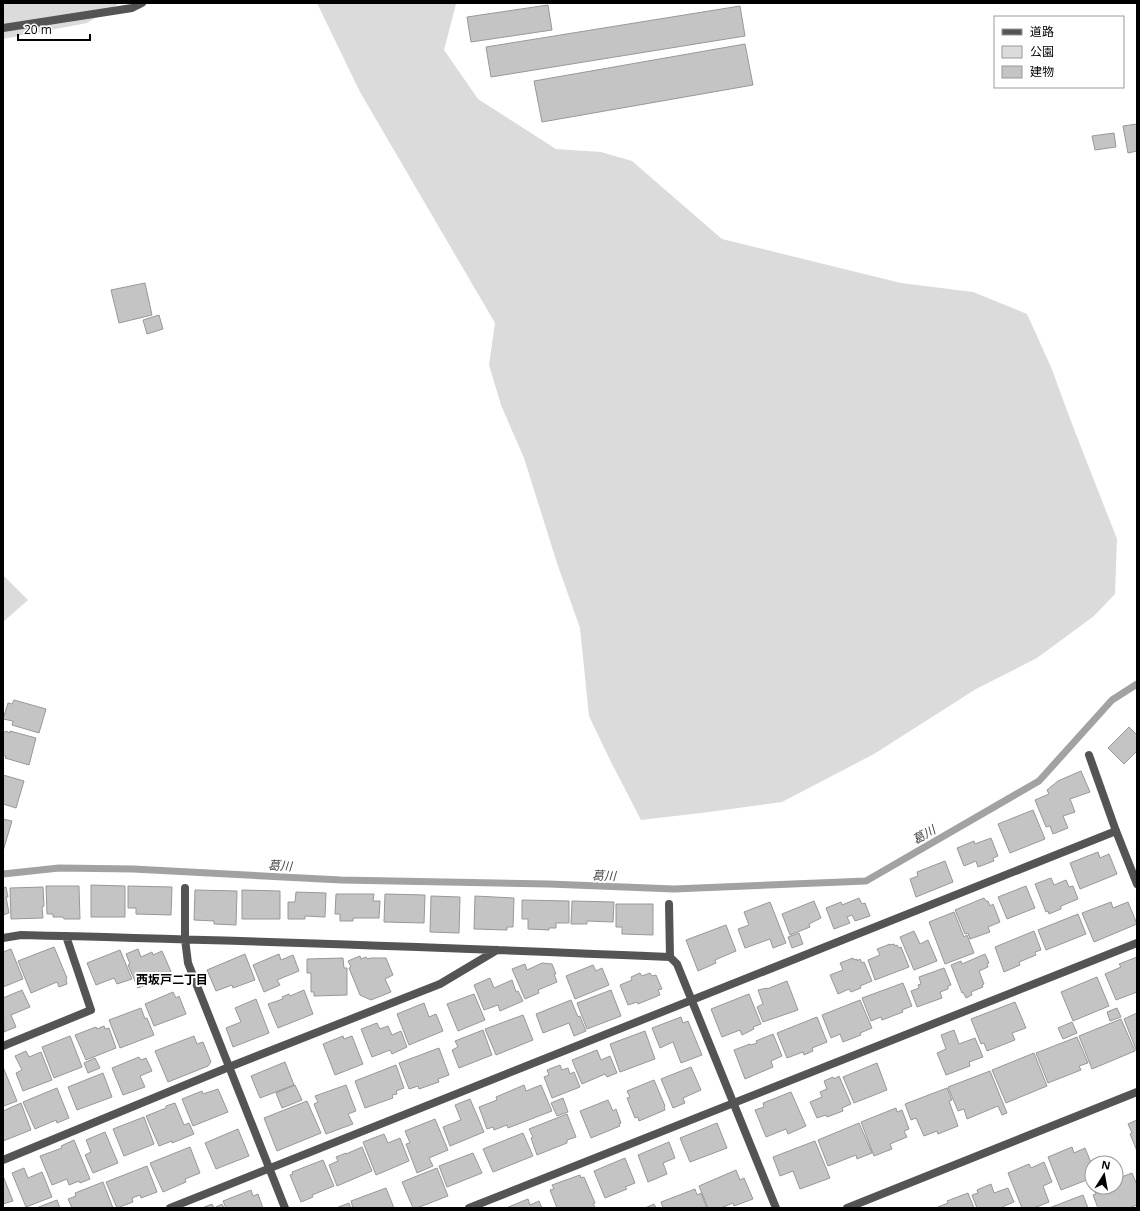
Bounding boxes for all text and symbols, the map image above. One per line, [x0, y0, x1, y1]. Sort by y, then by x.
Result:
scale bar [18, 16, 90, 42]
legend [994, 16, 1124, 88]
text: 20 m [24, 21, 52, 38]
text: 道路 [1030, 23, 1054, 40]
text: 公園 [1030, 43, 1054, 60]
text: 建物 [1030, 63, 1054, 80]
water label: 葛川 [909, 820, 940, 848]
water label: 葛川 [268, 856, 294, 875]
water label: 葛川 [592, 867, 618, 884]
district label: 西坂戸二丁目 [136, 971, 208, 988]
north arrow [1084, 1155, 1124, 1195]
text: N [1100, 1156, 1112, 1173]

